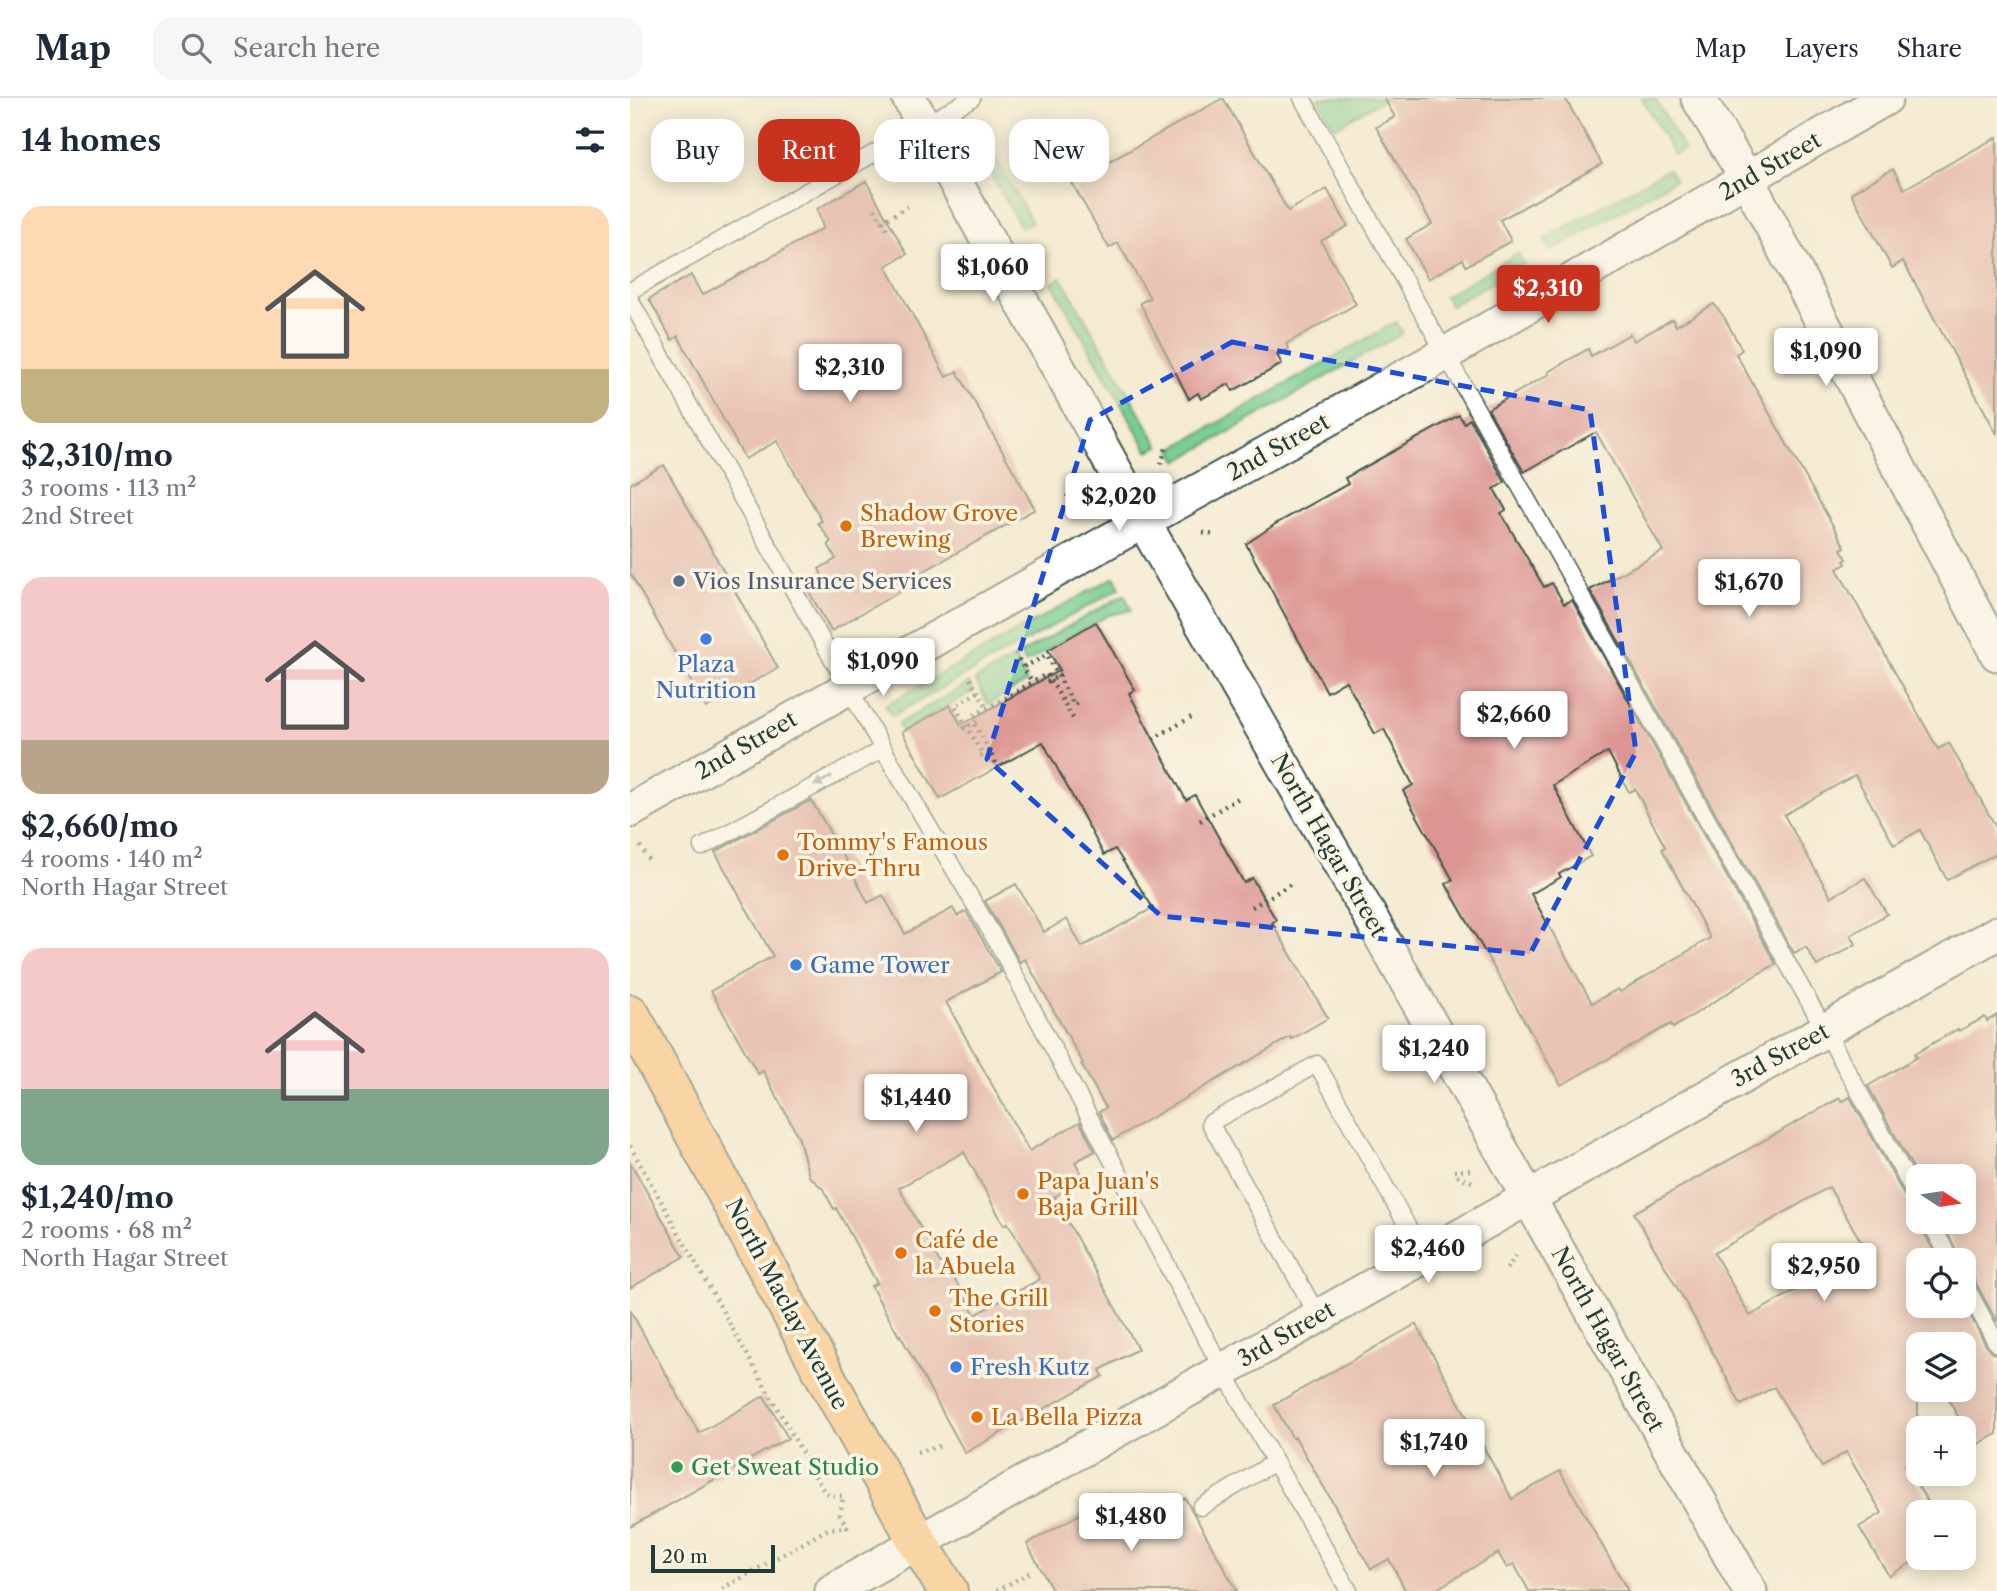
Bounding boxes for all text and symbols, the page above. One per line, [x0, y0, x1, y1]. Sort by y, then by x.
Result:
search box [153, 17, 643, 80]
text: Map [35, 28, 111, 69]
icon: search [177, 29, 215, 67]
text: Search here [233, 32, 380, 64]
text: Map [1695, 34, 1746, 63]
text: Layers [1784, 34, 1859, 63]
text: Share [1897, 34, 1962, 63]
chip: Buy [651, 119, 744, 182]
chip: Rent [758, 119, 860, 182]
chip: Filters [874, 119, 995, 182]
chip: New [1009, 119, 1109, 182]
icon: filters [571, 121, 609, 159]
text: 14 homes [21, 122, 161, 159]
street label: 2nd Street [1714, 126, 1826, 206]
pin: $1,060 [936, 244, 1050, 304]
icon: home [252, 251, 378, 377]
text: $1,060 [957, 253, 1029, 281]
pin: $2,310 [1491, 266, 1605, 325]
text: $2,310 [1513, 274, 1583, 302]
pin: $1,090 [1769, 328, 1883, 388]
text: $1,090 [1790, 337, 1862, 365]
pin: $2,310 [793, 344, 907, 404]
text: $2,310 [815, 353, 885, 381]
street label: 2nd Street [1222, 407, 1334, 487]
text: $2,310/mo [21, 437, 173, 474]
text: 3 rooms · 113 m² [21, 474, 197, 502]
pin: $2,020 [1062, 474, 1176, 533]
text: $2,020 [1081, 482, 1157, 510]
place label: Shadow Grove Brewing [860, 499, 1018, 553]
text: 2nd Street [21, 502, 134, 530]
marker: Shadow Grove Brewing [838, 518, 854, 534]
pin: $1,670 [1692, 560, 1806, 619]
place label: Vios Insurance Services [692, 567, 952, 595]
text: $1,670 [1714, 568, 1784, 596]
marker: Vios Insurance Services [671, 573, 687, 589]
icon: home [252, 622, 378, 748]
marker: Plaza Nutrition [698, 631, 714, 647]
pin: $1,090 [826, 638, 940, 698]
text: $1,090 [847, 647, 919, 675]
place label: Plaza Nutrition [655, 650, 757, 704]
pin: $2,660 [1457, 692, 1571, 751]
text: $2,660 [1477, 700, 1551, 728]
street label: 2nd Street [690, 705, 802, 785]
street label: North Hagar Street [1265, 748, 1393, 942]
one-way arrow [813, 775, 833, 787]
text: $2,660/mo [21, 808, 178, 845]
place label: Tommy's Famous Drive-Thru [797, 828, 988, 882]
text: 4 rooms · 140 m² [21, 845, 203, 873]
marker: Tommy's Famous Drive-Thru [775, 847, 791, 863]
text: North Hagar Street [21, 873, 228, 901]
place label: Game Tower [810, 951, 950, 979]
marker: Game Tower [788, 957, 804, 973]
icon: home [252, 993, 378, 1119]
street label: 3rd Street [1726, 1017, 1834, 1093]
pin: $1,240 [1377, 1026, 1491, 1085]
text: $1,240 [1398, 1034, 1470, 1062]
pin: $1,440 [859, 1074, 973, 1134]
text: $1,440 [880, 1083, 952, 1111]
north arrow [1906, 1164, 1976, 1234]
map controls [1906, 1164, 1976, 1570]
place label: Papa Juan's Baja Grill [1037, 1167, 1159, 1221]
text: $1,240/mo [21, 1179, 174, 1216]
marker: Papa Juan's Baja Grill [1015, 1186, 1031, 1202]
street label: North Maclay Avenue [719, 1193, 855, 1415]
text: 2 rooms · 68 m² [21, 1216, 192, 1244]
place label: Café de la Abuela [915, 1226, 1017, 1280]
pin: $2,460 [1371, 1226, 1485, 1285]
text: $2,460 [1391, 1234, 1465, 1262]
street label: North Hagar Street [1546, 1242, 1670, 1436]
text: North Hagar Street [21, 1244, 228, 1272]
pin: $2,950 [1767, 1244, 1881, 1303]
marker: Café de la Abuela [893, 1245, 909, 1261]
button: locate [1906, 1248, 1976, 1318]
text: $2,950 [1787, 1252, 1861, 1280]
place label: The Grill Stories [949, 1284, 1049, 1338]
street label: 3rd Street [1233, 1295, 1339, 1373]
marker: The Grill Stories [927, 1303, 943, 1319]
button: layers [1906, 1332, 1976, 1402]
place label: Fresh Kutz [970, 1353, 1090, 1381]
marker: Fresh Kutz [948, 1359, 964, 1375]
place label: La Bella Pizza [991, 1403, 1144, 1431]
marker: La Bella Pizza [969, 1409, 985, 1425]
button: + [1906, 1416, 1976, 1486]
pin: $1,740 [1377, 1420, 1491, 1479]
text: $1,740 [1400, 1428, 1468, 1456]
place label: Get Sweat Studio [691, 1453, 879, 1481]
marker: Get Sweat Studio [669, 1459, 685, 1475]
pin: $1,480 [1074, 1494, 1188, 1553]
button: − [1906, 1500, 1976, 1570]
text: $1,480 [1095, 1502, 1167, 1530]
scale bar [651, 1542, 775, 1574]
text: 20 m [662, 1545, 708, 1568]

